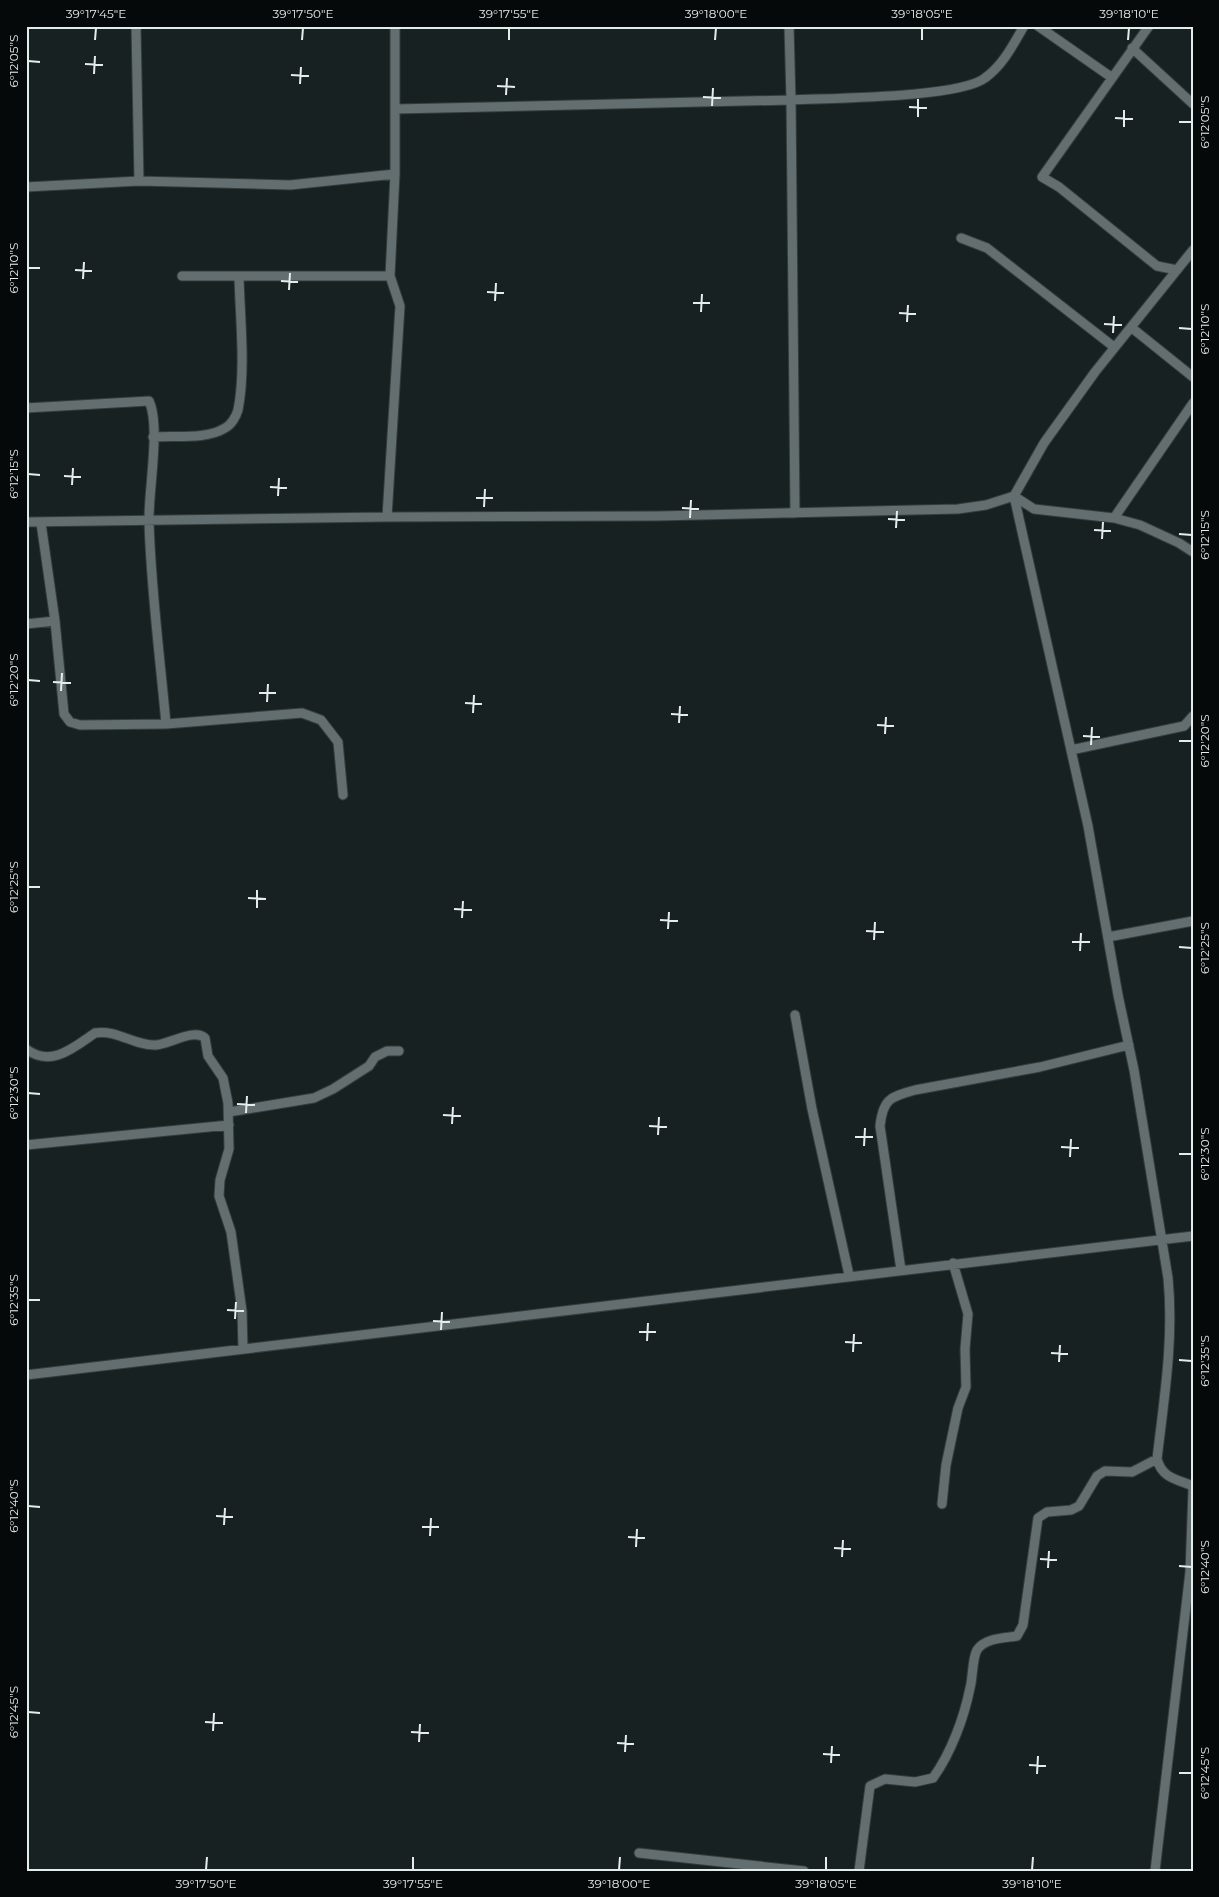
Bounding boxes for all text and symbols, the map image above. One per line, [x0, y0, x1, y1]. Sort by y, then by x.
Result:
text: 39°17'45"E [66, 6, 126, 21]
text: 39°17'50"E [272, 6, 334, 21]
text: 39°17'55"E [479, 6, 539, 21]
text: 39°18'00"E [685, 6, 747, 21]
text: 39°18'05"E [891, 6, 953, 21]
text: 39°18'10"E [1099, 6, 1159, 21]
text: 6°12'05"S [6, 35, 21, 87]
text: 6°12'05"S [1197, 96, 1212, 148]
text: 6°12'10"S [6, 243, 21, 293]
text: 6°12'10"S [1197, 304, 1212, 354]
text: 6°12'15"S [6, 449, 21, 499]
text: 6°12'15"S [1197, 510, 1212, 560]
text: 6°12'20"S [6, 653, 21, 707]
text: 6°12'20"S [1197, 714, 1212, 768]
text: 6°12'25"S [6, 861, 21, 913]
text: 6°12'25"S [1197, 922, 1212, 974]
text: 6°12'30"S [6, 1066, 21, 1120]
text: 6°12'30"S [1197, 1127, 1212, 1181]
text: 6°12'35"S [6, 1274, 21, 1326]
text: 6°12'35"S [1197, 1335, 1212, 1387]
text: 6°12'40"S [6, 1479, 21, 1533]
text: 6°12'40"S [1197, 1540, 1212, 1594]
text: 6°12'45"S [6, 1686, 21, 1738]
text: 6°12'45"S [1197, 1747, 1212, 1799]
text: 39°17'50"E [175, 1876, 237, 1891]
text: 39°17'55"E [383, 1876, 443, 1891]
text: 39°18'00"E [588, 1876, 650, 1891]
text: 39°18'05"E [795, 1876, 857, 1891]
text: 39°18'10"E [1002, 1876, 1062, 1891]

